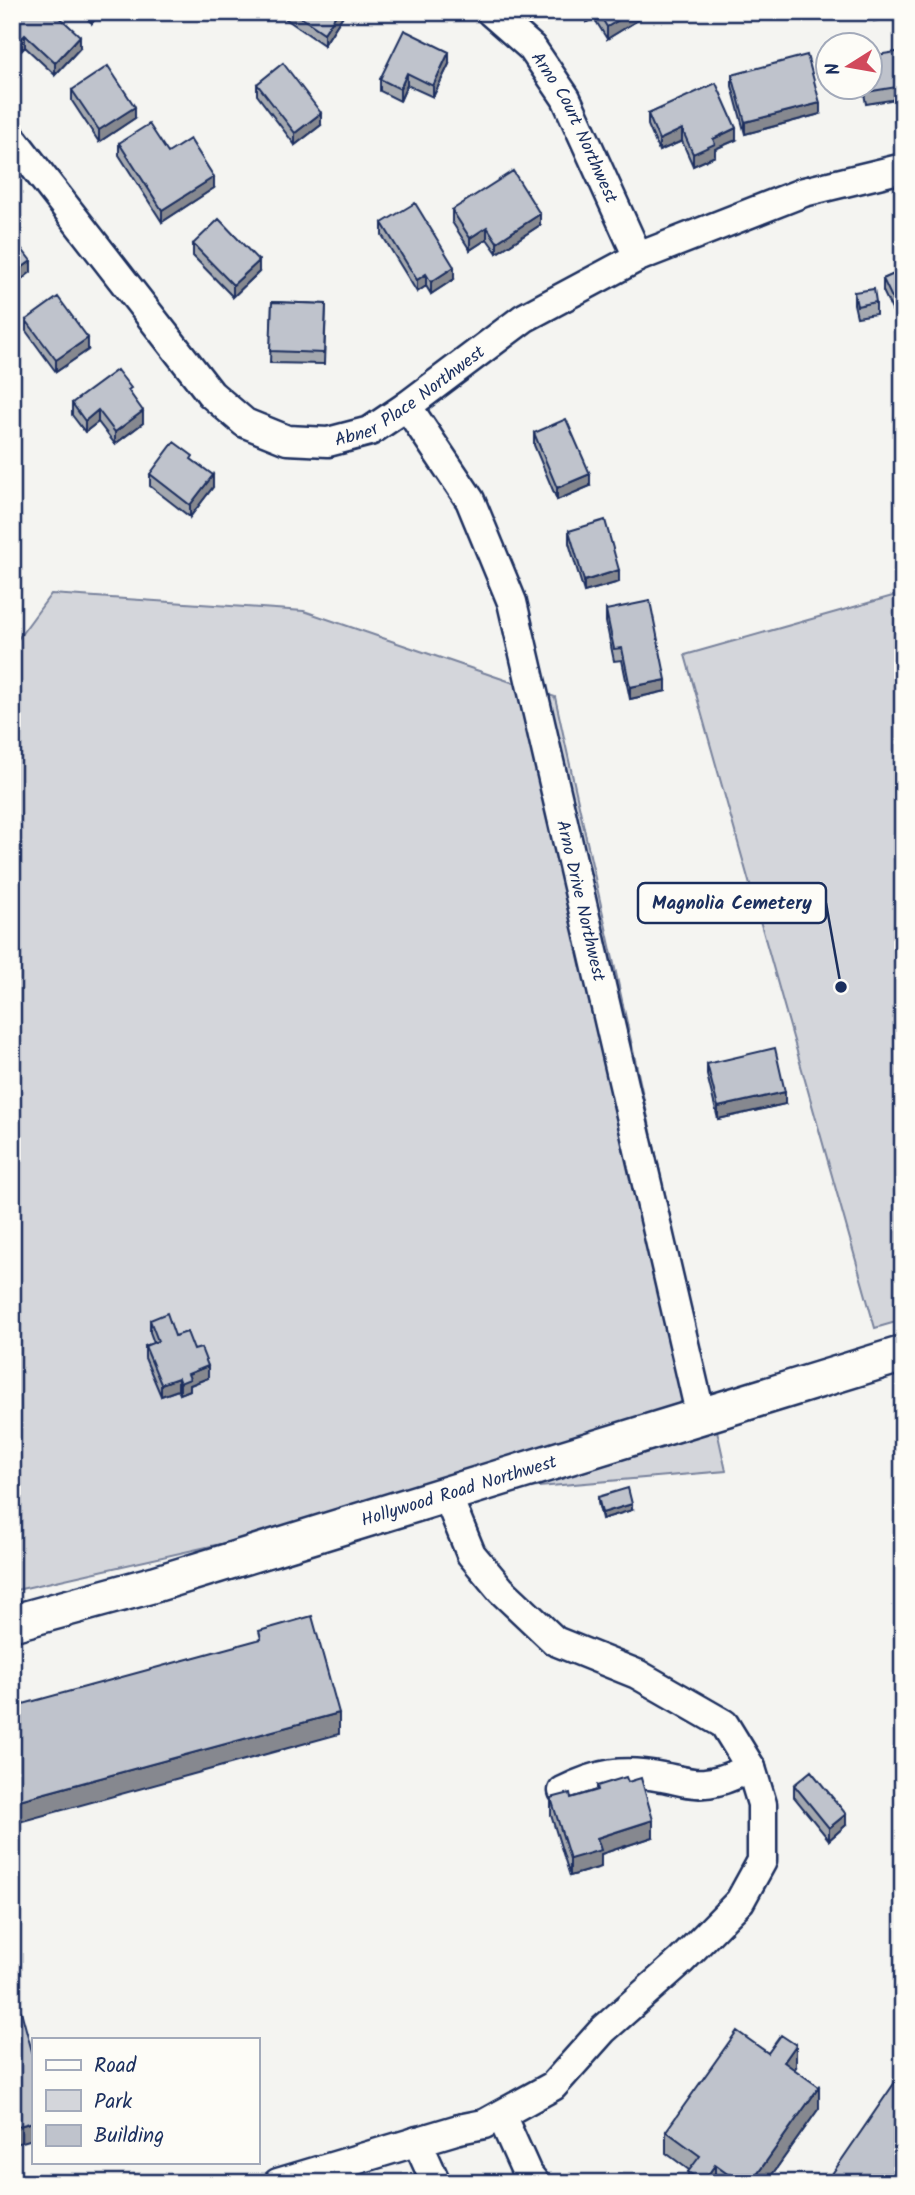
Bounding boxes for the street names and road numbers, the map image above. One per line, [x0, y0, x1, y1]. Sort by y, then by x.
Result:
street label: Arno Court Northwest [523, 46, 625, 209]
street label: Abner Place Northwest [332, 338, 493, 456]
street label: Arno Drive Northwest [547, 818, 613, 985]
street label: Hollywood Road Northwest [358, 1448, 562, 1536]

